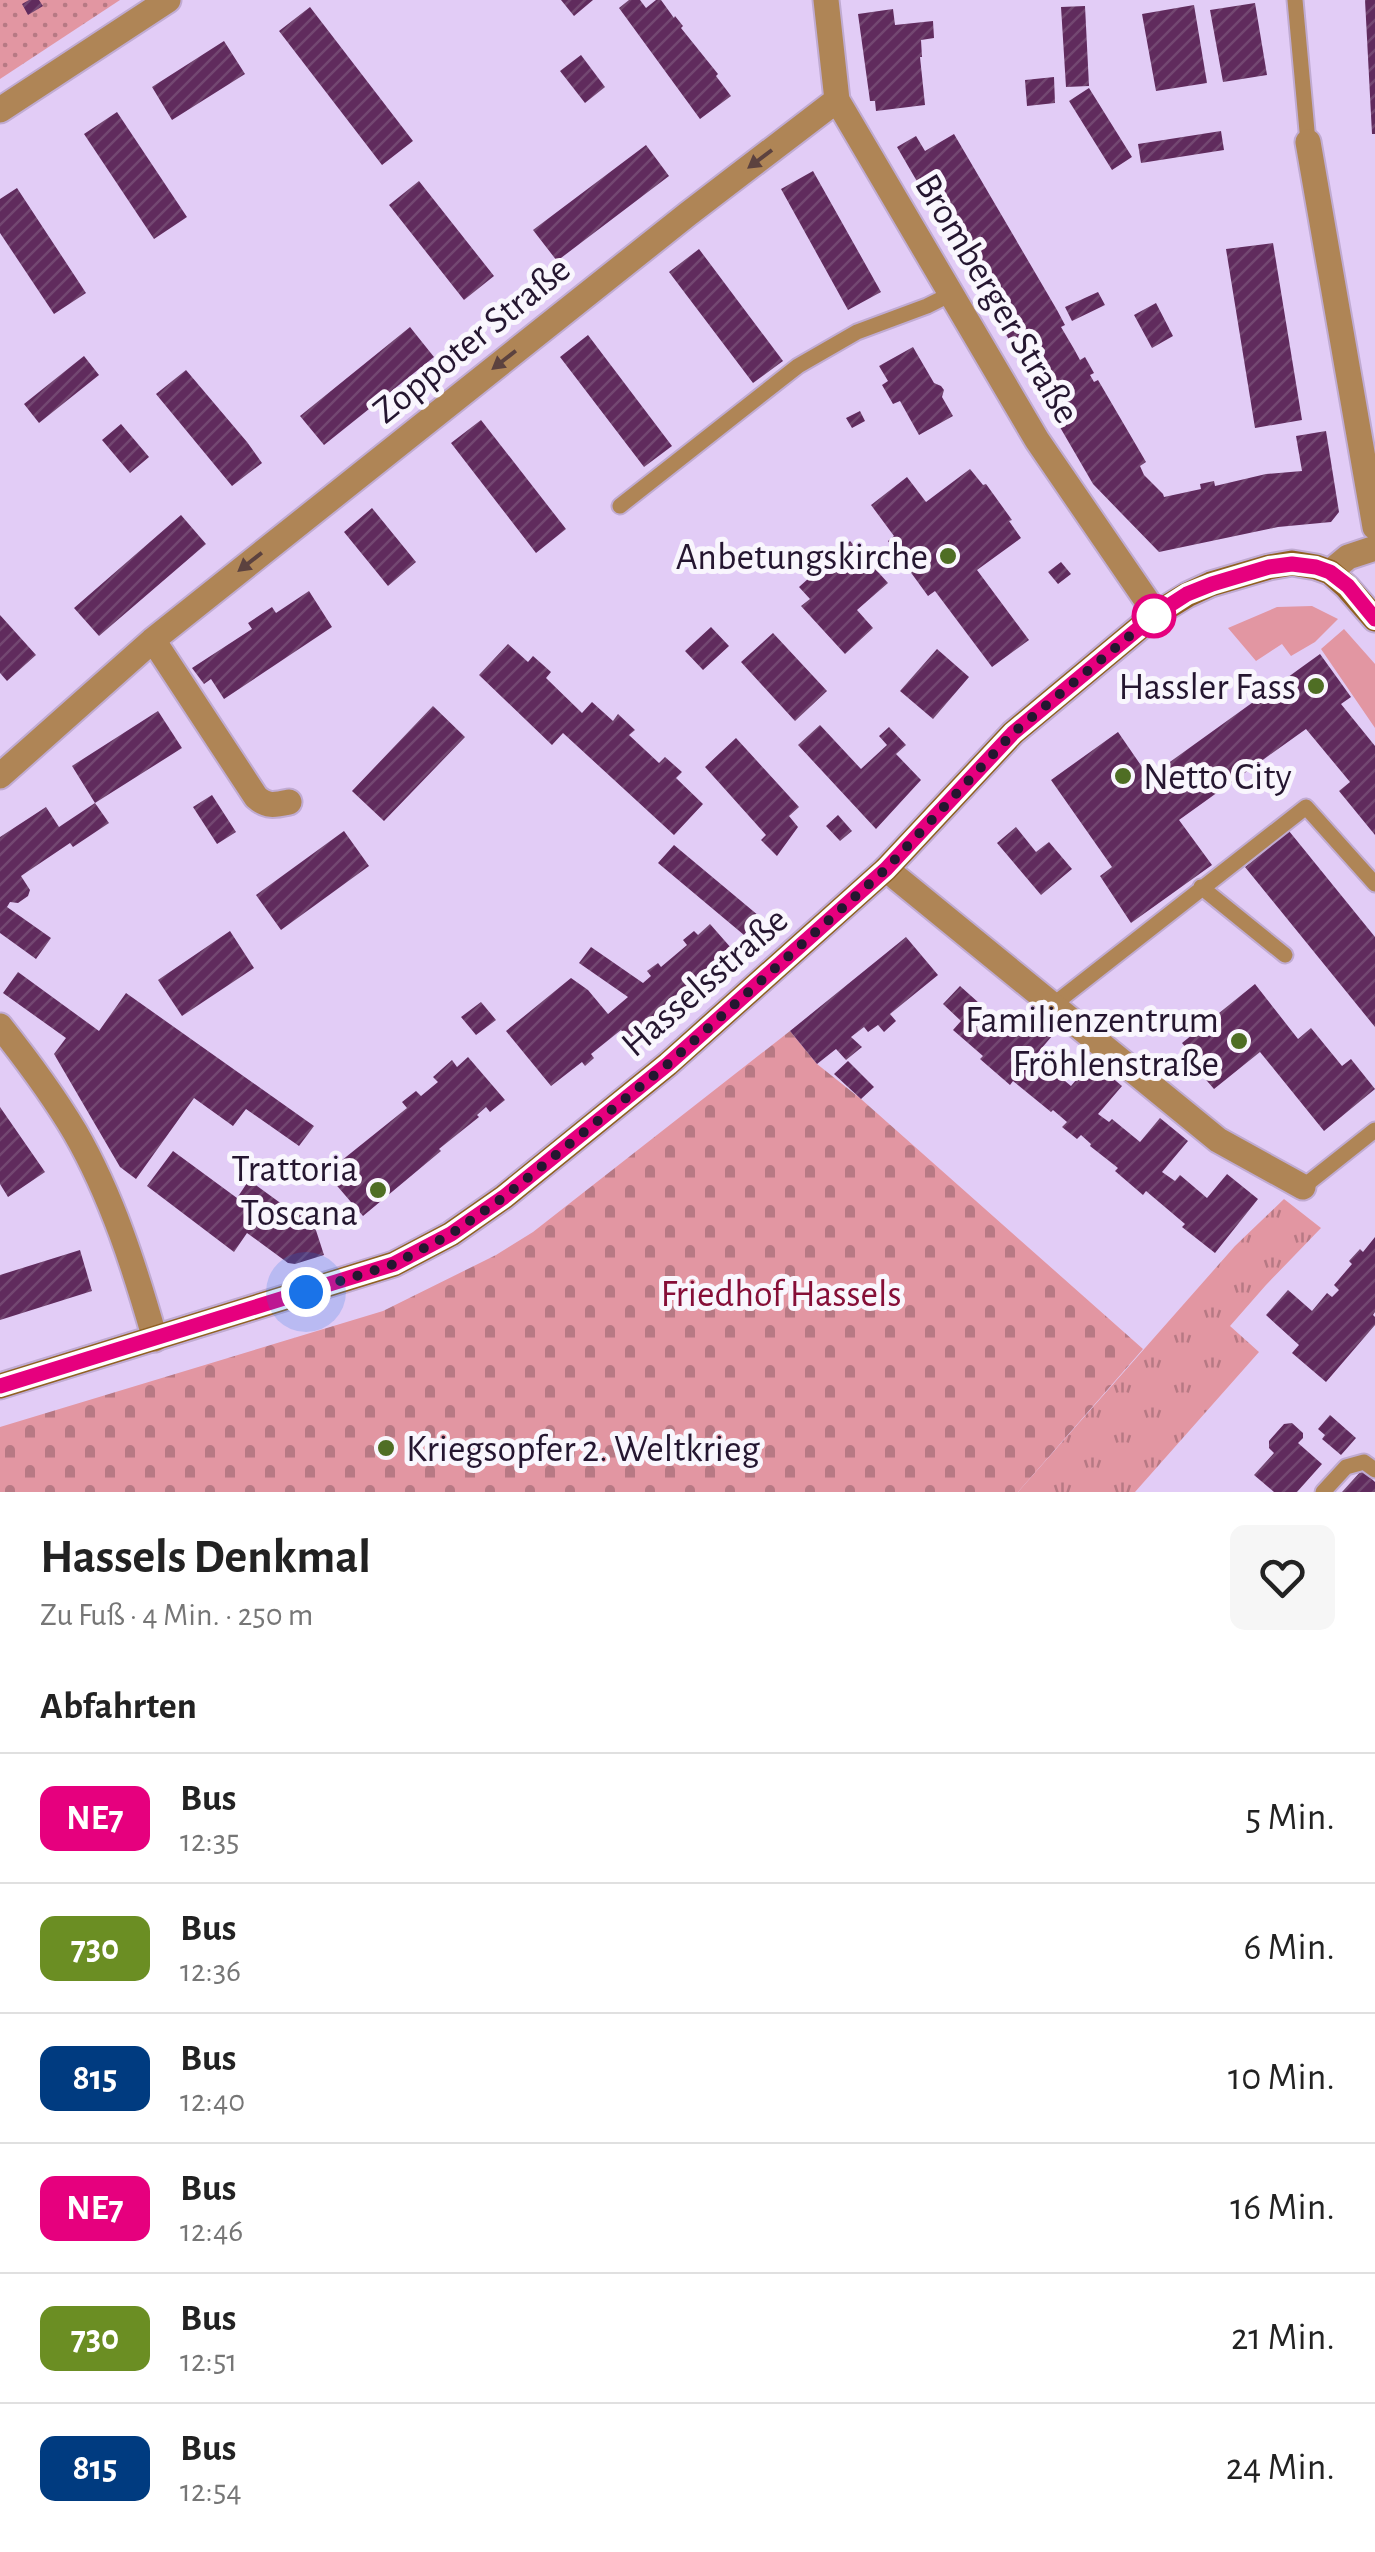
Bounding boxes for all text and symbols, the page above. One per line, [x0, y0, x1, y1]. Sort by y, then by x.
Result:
one-way arrow [747, 148, 773, 168]
street label: Bromberger Straße [907, 168, 1085, 430]
street label: Zoppoter Straße [367, 250, 578, 431]
one-way arrow [492, 349, 517, 370]
place label: Anbetungskirche [676, 539, 928, 577]
marker: Anbetungskirche [937, 545, 959, 567]
one-way arrow [237, 551, 263, 572]
unlabelled marker [1133, 595, 1175, 637]
place label: Hassler Fass [1119, 669, 1296, 707]
marker: Hassler Fass [1305, 675, 1327, 697]
place label: Netto City [1143, 759, 1292, 797]
marker: Netto City [1112, 765, 1134, 787]
street label: Hasselsstraße [615, 901, 796, 1064]
place label: Familienzentrum Fröhlenstraße [965, 1002, 1219, 1084]
marker: Familienzentrum Fröhlenstraße [1228, 1030, 1250, 1052]
place label: Trattoria Toscana [231, 1151, 358, 1233]
marker: Trattoria Toscana [367, 1179, 389, 1201]
your location [281, 1267, 331, 1317]
park label: Friedhof Hassels [660, 1276, 902, 1314]
place label: Kriegsopfer 2. Weltkrieg [406, 1431, 760, 1469]
marker: Kriegsopfer 2. Weltkrieg [375, 1437, 397, 1459]
button: heart [1230, 1525, 1335, 1630]
text: Hassels Denkmal [40, 1534, 371, 1582]
text: Zu Fuß · 4 Min. · 250 m [40, 1599, 313, 1631]
text: Abfahrten [40, 1688, 197, 1726]
text: Bus [180, 1780, 236, 1818]
text: 5 Min. [1245, 1799, 1335, 1837]
text: NE7 [66, 1801, 124, 1836]
text: 12:35 [180, 1825, 239, 1857]
text: Bus [180, 1910, 236, 1948]
text: 6 Min. [1243, 1929, 1335, 1967]
text: 730 [71, 1931, 119, 1966]
text: 12:36 [180, 1955, 241, 1987]
text: Bus [180, 2040, 236, 2078]
text: 10 Min. [1228, 2059, 1335, 2097]
text: 815 [73, 2061, 117, 2096]
text: 12:40 [180, 2085, 245, 2117]
text: Bus [180, 2170, 236, 2208]
text: 16 Min. [1230, 2189, 1335, 2227]
text: NE7 [66, 2191, 124, 2226]
text: 12:46 [180, 2215, 243, 2247]
text: Bus [180, 2300, 236, 2338]
text: 21 Min. [1231, 2319, 1335, 2357]
text: 730 [71, 2321, 119, 2356]
text: 12:51 [180, 2345, 237, 2377]
text: Bus [180, 2430, 236, 2468]
text: 24 Min. [1226, 2449, 1335, 2487]
text: 815 [73, 2451, 117, 2486]
text: 12:54 [180, 2475, 242, 2507]

